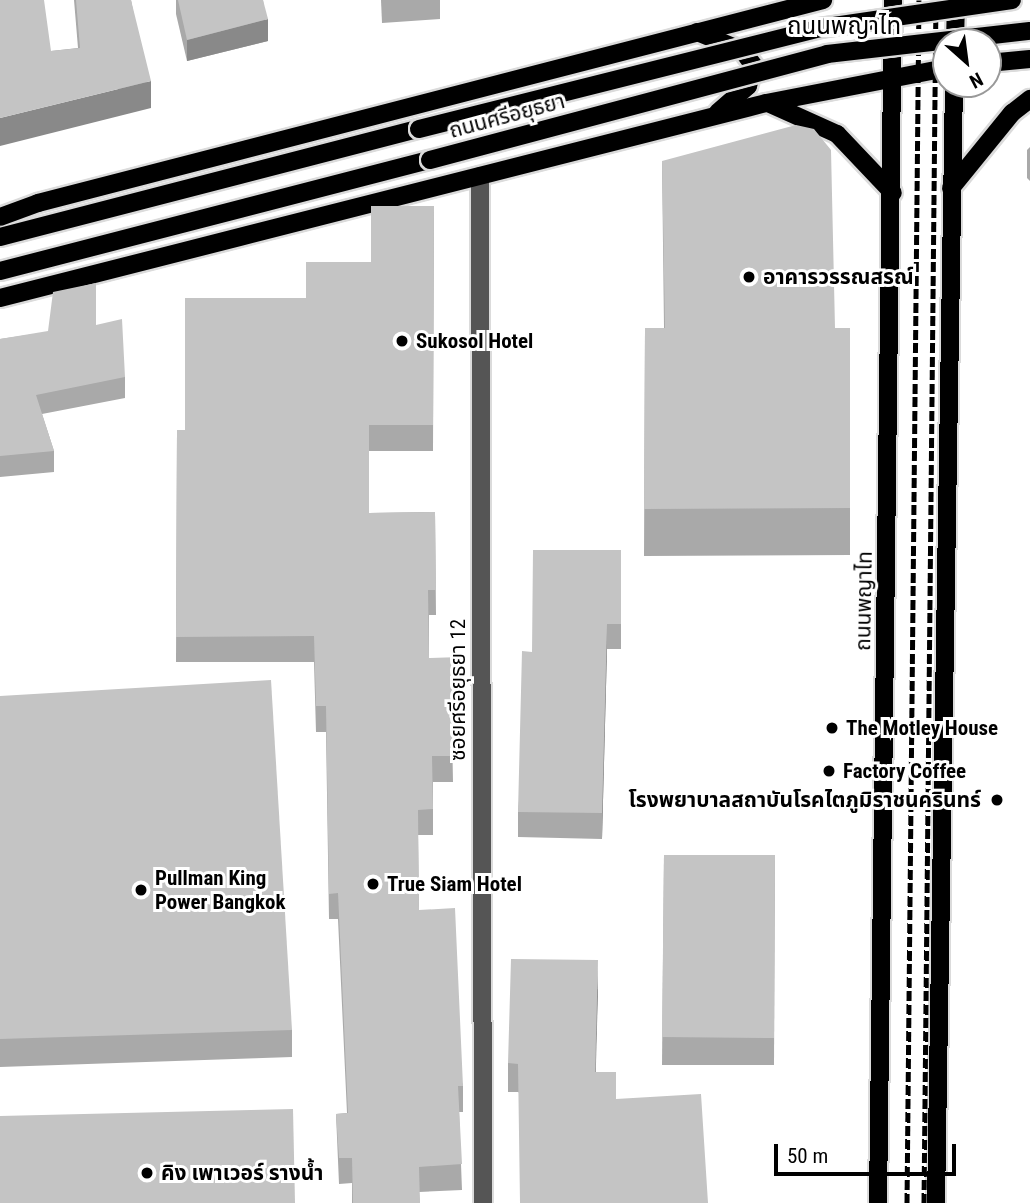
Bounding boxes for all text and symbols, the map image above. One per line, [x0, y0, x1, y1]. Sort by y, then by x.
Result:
district label: ถนนพญาไท [787, 13, 901, 41]
north arrow [932, 28, 1002, 98]
text: N [966, 67, 987, 93]
street label: ถนนศรีอยุธยา [446, 88, 568, 144]
place label: อาคารวรรณสรณ์ [763, 264, 914, 290]
marker: อาคารวรรณสรณ์ [741, 269, 757, 285]
place label: Sukosol Hotel [416, 328, 533, 354]
marker: Sukosol Hotel [394, 333, 410, 349]
street label: ถนนพญาไท [851, 551, 877, 651]
street label: ซอยศรีอยุธยา 12 [445, 619, 471, 761]
place label: The Motley House [846, 715, 998, 741]
marker: The Motley House [824, 720, 840, 736]
place label: Factory Coffee [843, 758, 966, 784]
marker: Factory Coffee [821, 763, 837, 779]
place label: โรงพยาบาลสถาบันโรคไตภูมิราชนครินทร์ [629, 787, 981, 813]
marker: โรงพยาบาลสถาบันโรคไตภูมิราชนครินทร์ [987, 790, 1007, 810]
place label: Pullman King Power Bangkok [155, 865, 286, 915]
place label: True Siam Hotel [387, 871, 522, 897]
marker: True Siam Hotel [365, 876, 381, 892]
marker: Pullman King Power Bangkok [133, 882, 149, 898]
scale bar [778, 1130, 960, 1174]
text: 50 m [787, 1144, 828, 1168]
place label: คิง เพาเวอร์ รางน้ำ [161, 1160, 323, 1186]
marker: คิง เพาเวอร์ รางน้ำ [139, 1165, 155, 1181]

